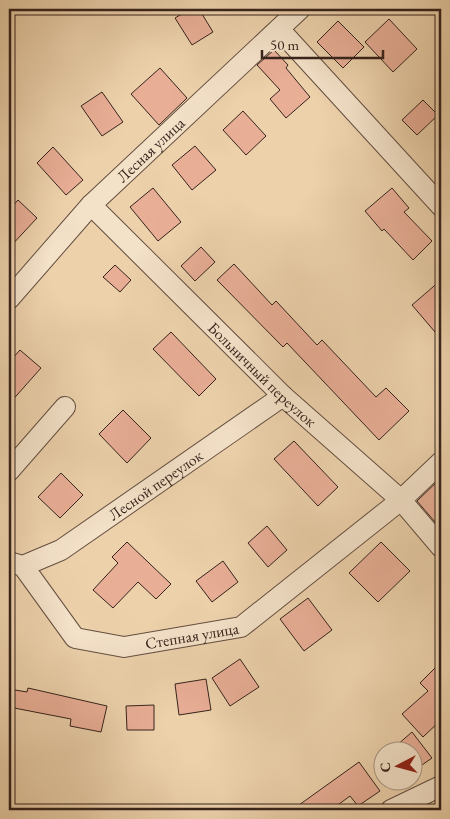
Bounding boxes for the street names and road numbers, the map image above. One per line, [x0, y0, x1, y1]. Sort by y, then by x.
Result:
street label: Лесная улица [112, 112, 189, 187]
street label: Больничный переулок [204, 317, 322, 432]
street label: Лесной переулок [104, 444, 207, 525]
street label: Степная улица [143, 617, 241, 654]

